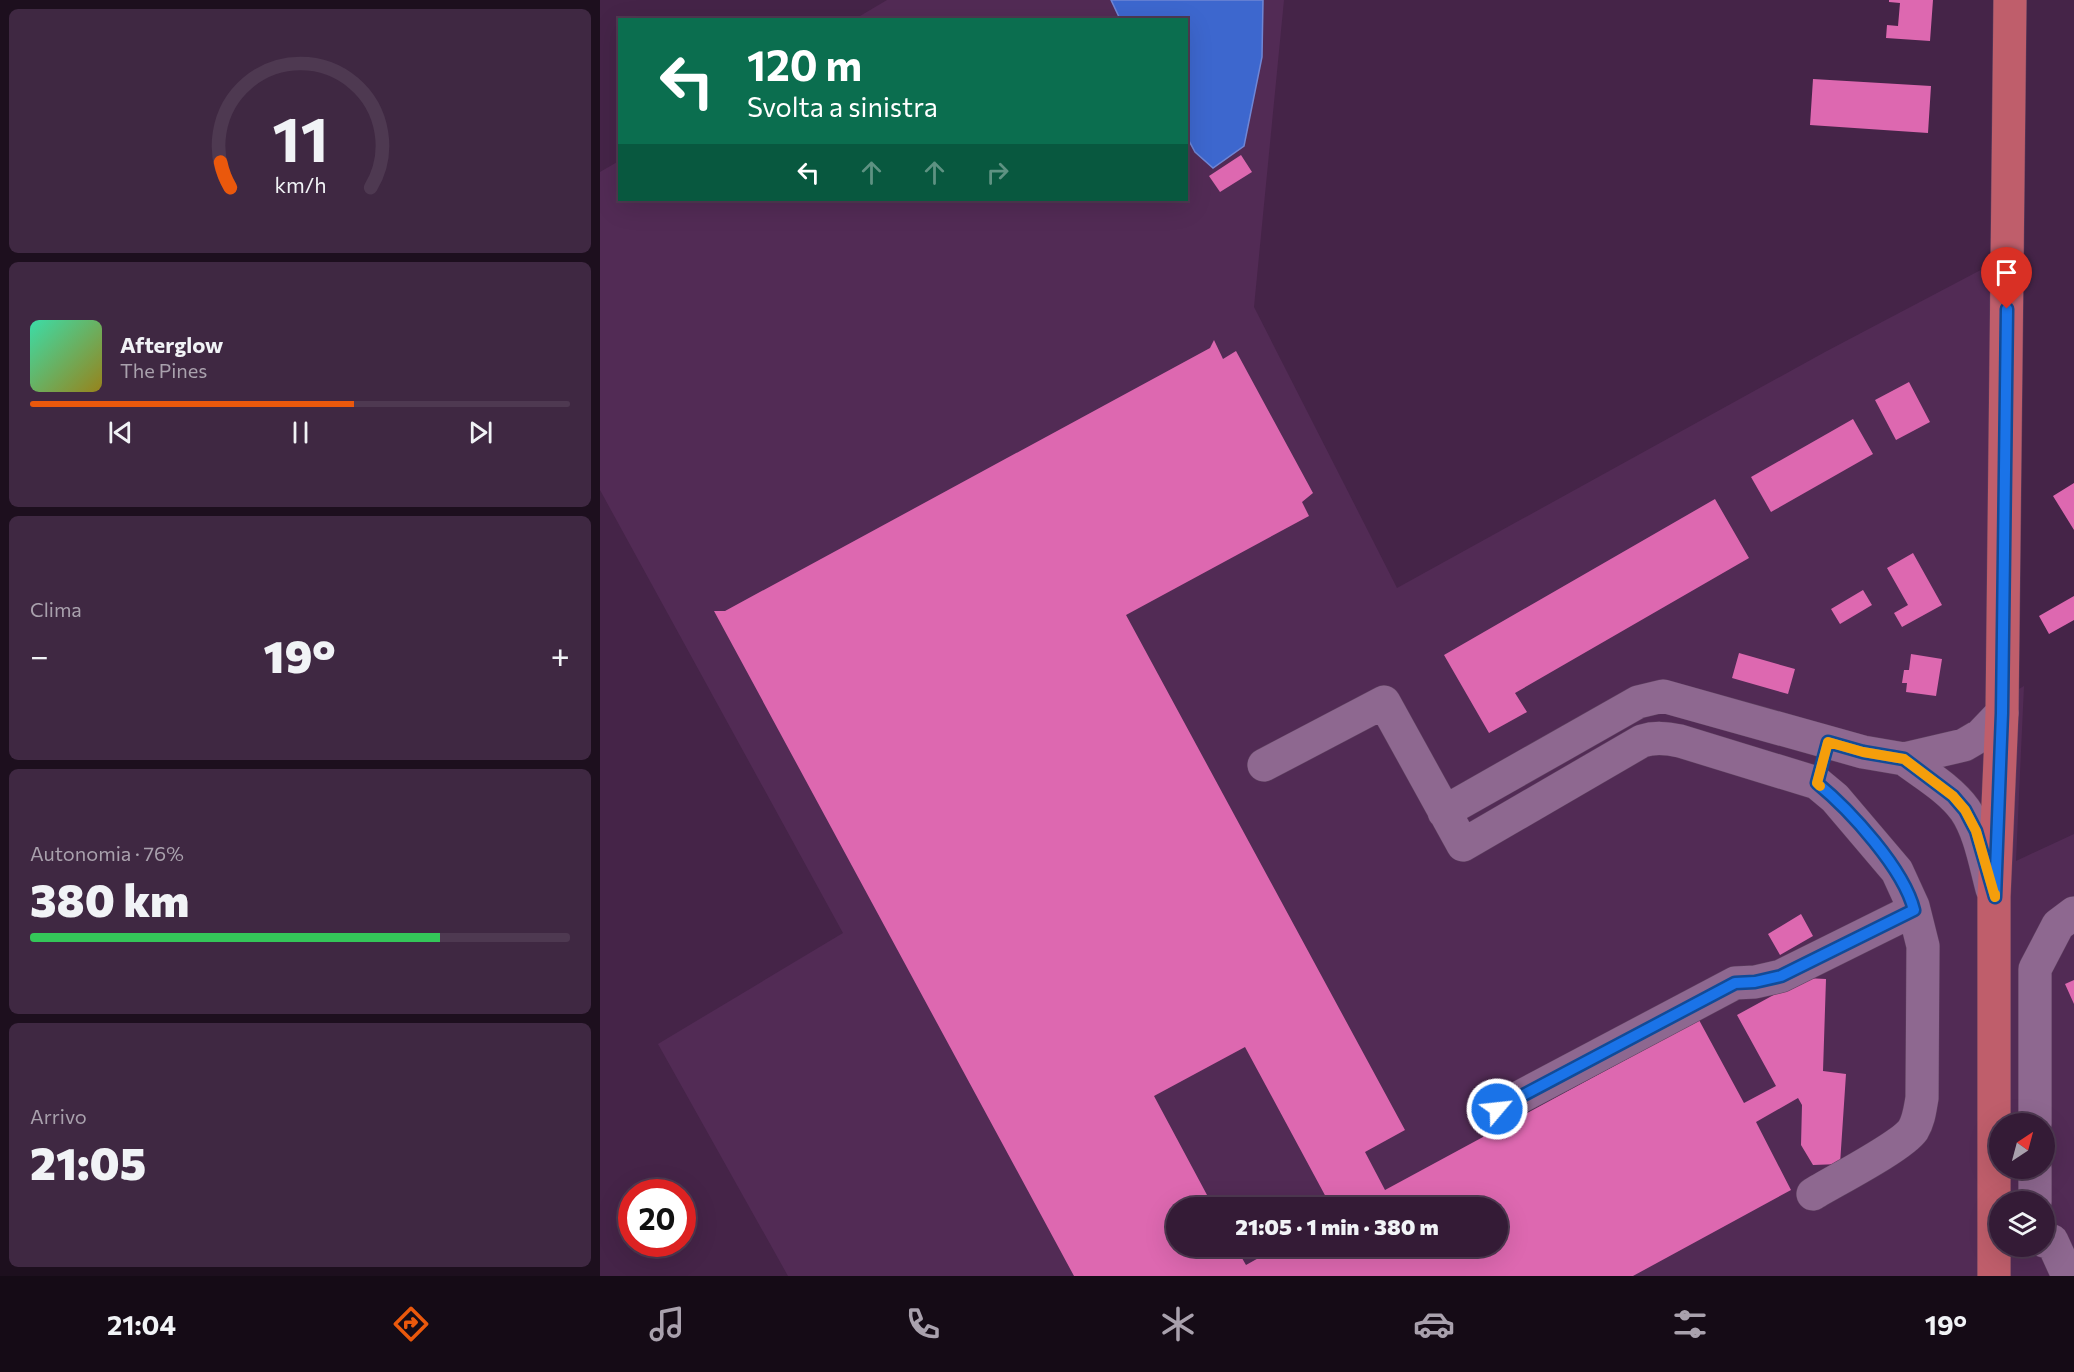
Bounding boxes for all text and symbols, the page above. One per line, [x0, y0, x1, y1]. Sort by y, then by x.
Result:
text: 120 m [747, 38, 862, 90]
icon: left [648, 42, 726, 120]
text: Svolta a sinistra [747, 90, 938, 123]
text: 11 [272, 99, 328, 175]
icon: left [792, 156, 825, 189]
icon: ahead [855, 156, 888, 189]
icon: ahead [918, 156, 951, 189]
icon: right [981, 156, 1014, 189]
text: km/h [274, 172, 326, 198]
pin [1981, 247, 2032, 309]
icon: arrive [1990, 256, 2023, 289]
text: Afterglow [120, 331, 223, 358]
text: The Pines [120, 358, 207, 382]
icon: previous [104, 416, 137, 449]
icon: pause [284, 416, 317, 449]
icon: next [464, 416, 497, 449]
text: Clima [30, 597, 82, 621]
text: 19° [264, 627, 336, 682]
text: − [30, 634, 49, 675]
text: + [551, 634, 570, 675]
text: Autonomia · 76% [30, 841, 184, 865]
text: 380 km [30, 871, 189, 926]
position arrow [1465, 1077, 1529, 1141]
text: Arrivo [30, 1104, 87, 1128]
north arrow [1989, 1113, 2055, 1179]
map controls [1989, 1113, 2055, 1257]
text: 21:05 [30, 1134, 146, 1189]
speed limit sign: 20 [618, 1179, 696, 1257]
button: layers [1989, 1191, 2055, 1257]
text: 21:05 · 1 min · 380 m [1235, 1213, 1439, 1240]
icon: directions [390, 1303, 432, 1345]
icon: music [646, 1303, 688, 1345]
icon: phone [902, 1303, 944, 1345]
icon: climate [1157, 1303, 1199, 1345]
icon: car [1413, 1303, 1455, 1345]
icon: filters [1669, 1303, 1711, 1345]
text: 21:04 [107, 1308, 176, 1341]
text: 19° [1925, 1308, 1967, 1341]

